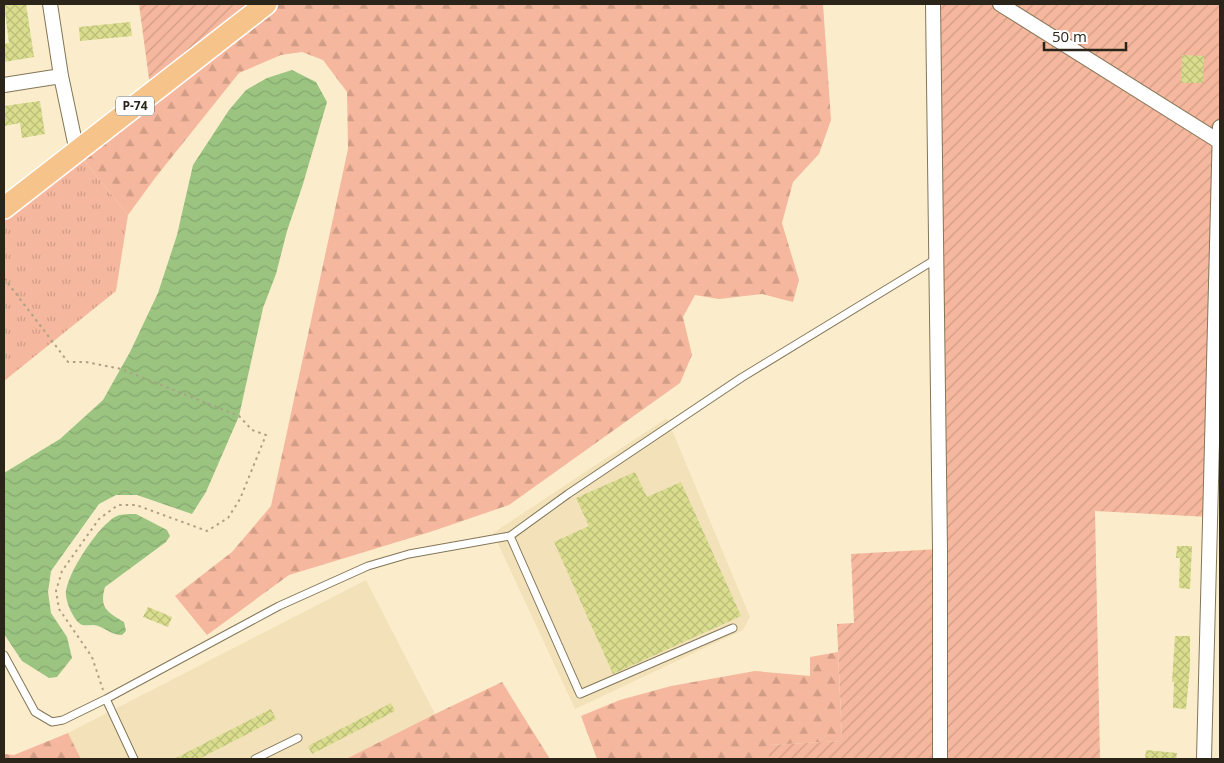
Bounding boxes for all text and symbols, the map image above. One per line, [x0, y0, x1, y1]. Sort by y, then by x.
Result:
scale bar [1044, 20, 1126, 52]
text: 50 m [1052, 26, 1087, 46]
road number: Р-74 [116, 96, 154, 115]

